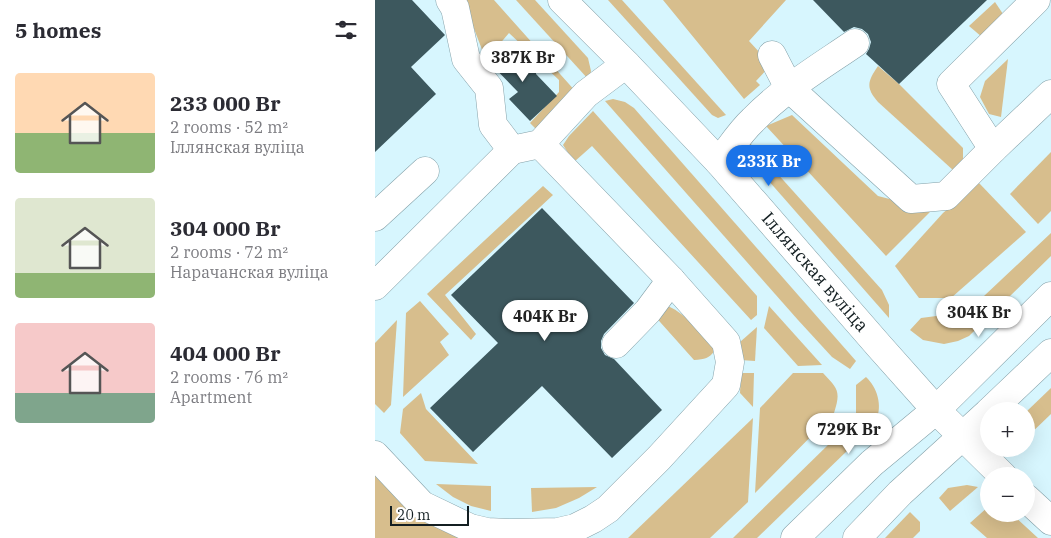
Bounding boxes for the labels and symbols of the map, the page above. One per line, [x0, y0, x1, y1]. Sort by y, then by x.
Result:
pin: 387K Br [477, 41, 569, 83]
pin: 233K Br [723, 144, 815, 187]
street label: Іллянская вуліца [757, 207, 874, 336]
pin: 304K Br [933, 296, 1025, 338]
pin: 404K Br [499, 300, 591, 342]
pin: 729K Br [803, 412, 895, 455]
scale bar [390, 503, 469, 526]

